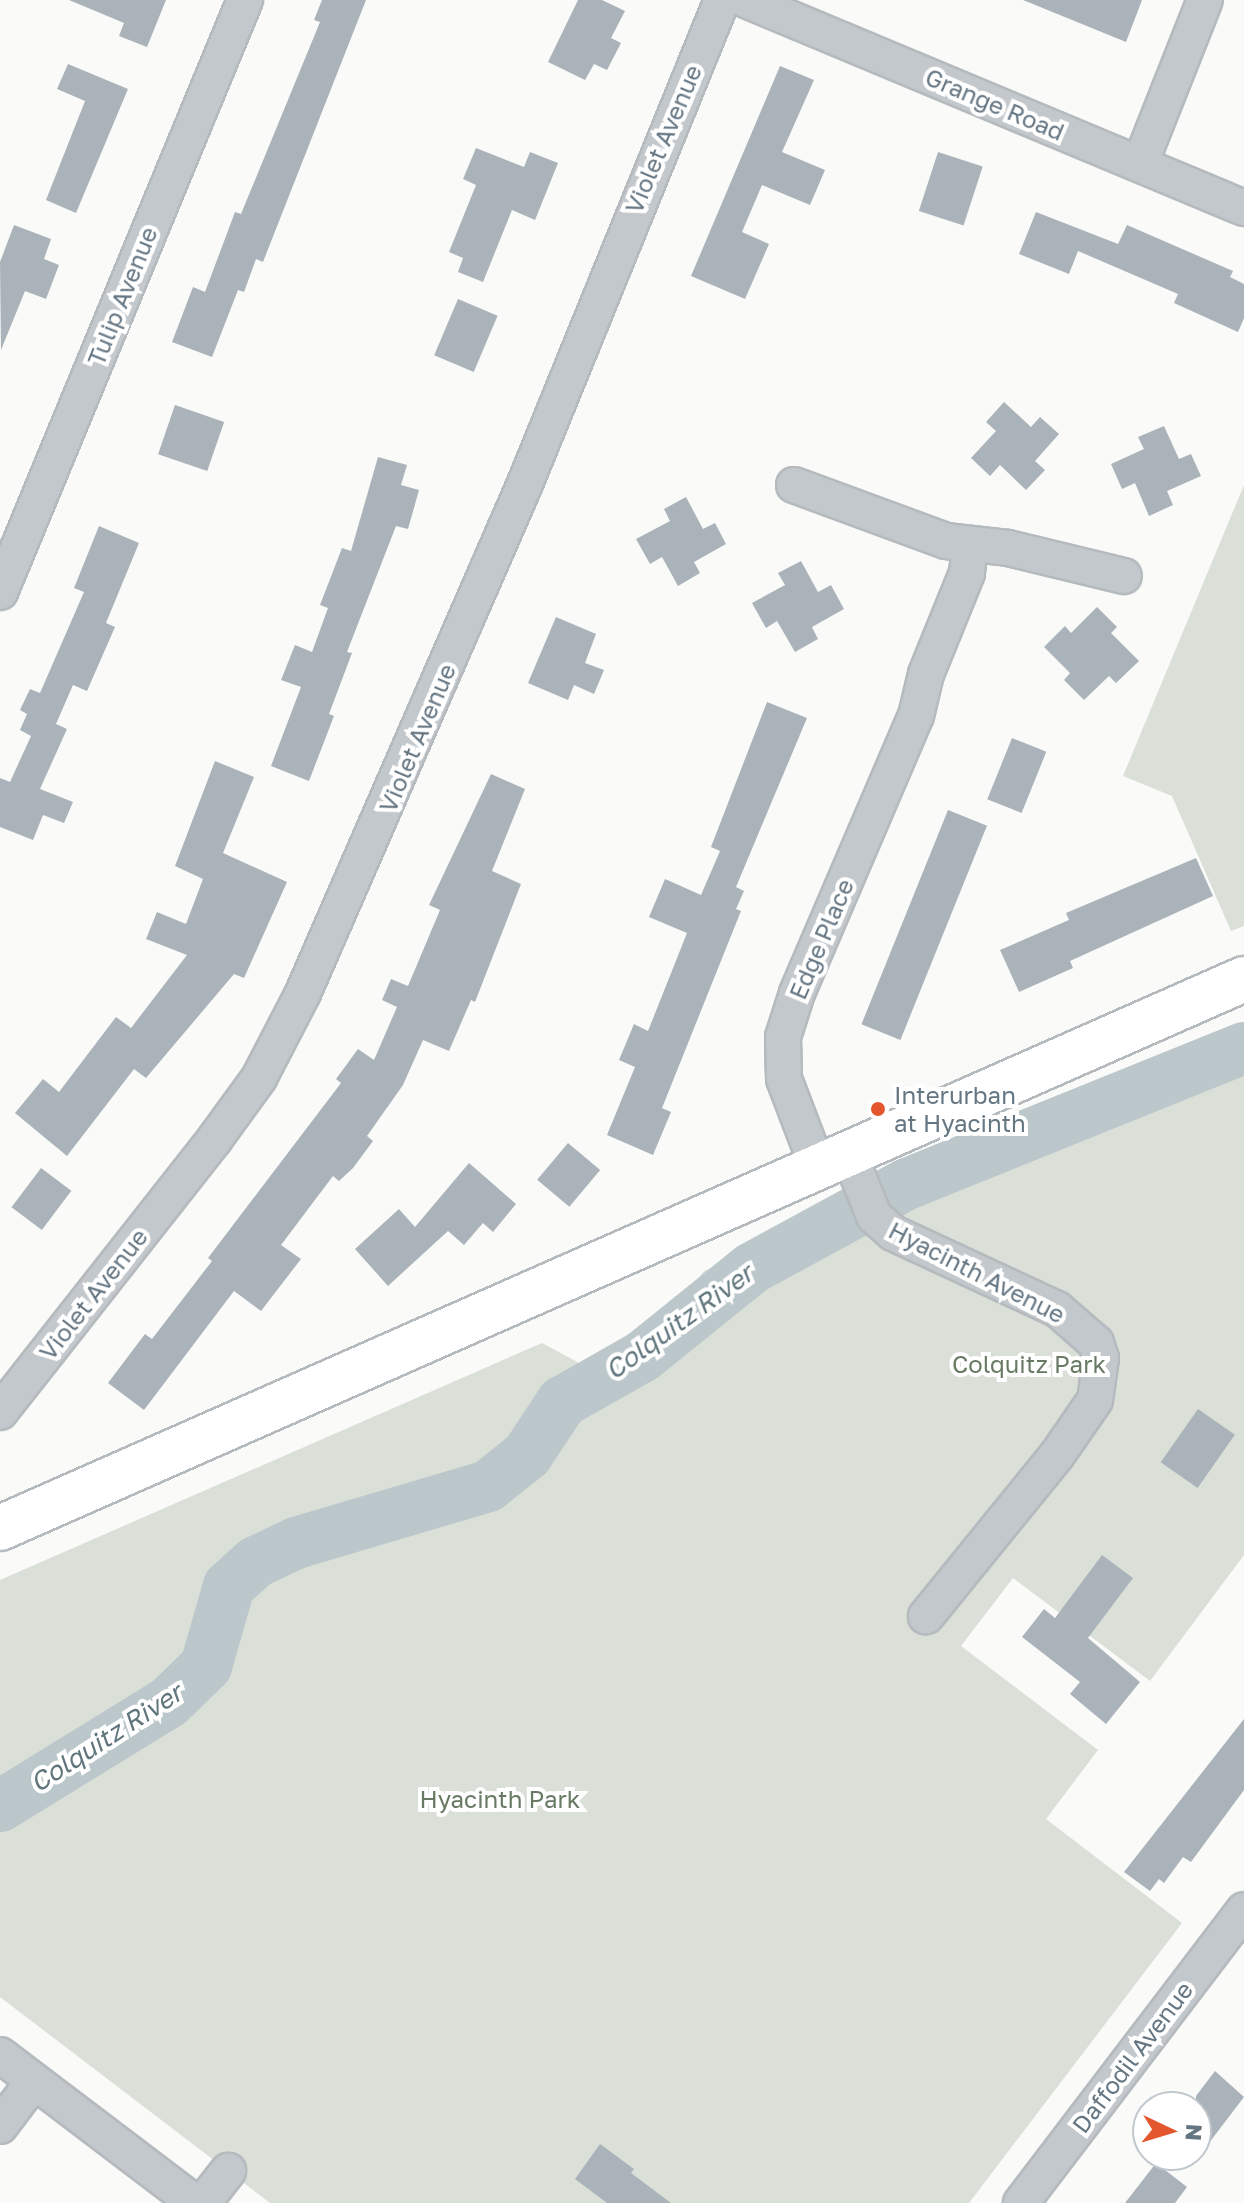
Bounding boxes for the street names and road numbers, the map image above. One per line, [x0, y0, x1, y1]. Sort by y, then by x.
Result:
street label: Violet Avenue [619, 60, 707, 218]
street label: Grange Road [921, 62, 1069, 146]
street label: Tulip Avenue [81, 223, 163, 369]
street label: Violet Avenue [373, 659, 461, 817]
street label: Edge Place [783, 875, 859, 1003]
street label: Hyacinth Avenue [884, 1215, 1070, 1329]
street label: Violet Avenue [33, 1223, 153, 1365]
street label: Daffodil Avenue [1066, 1976, 1198, 2138]

